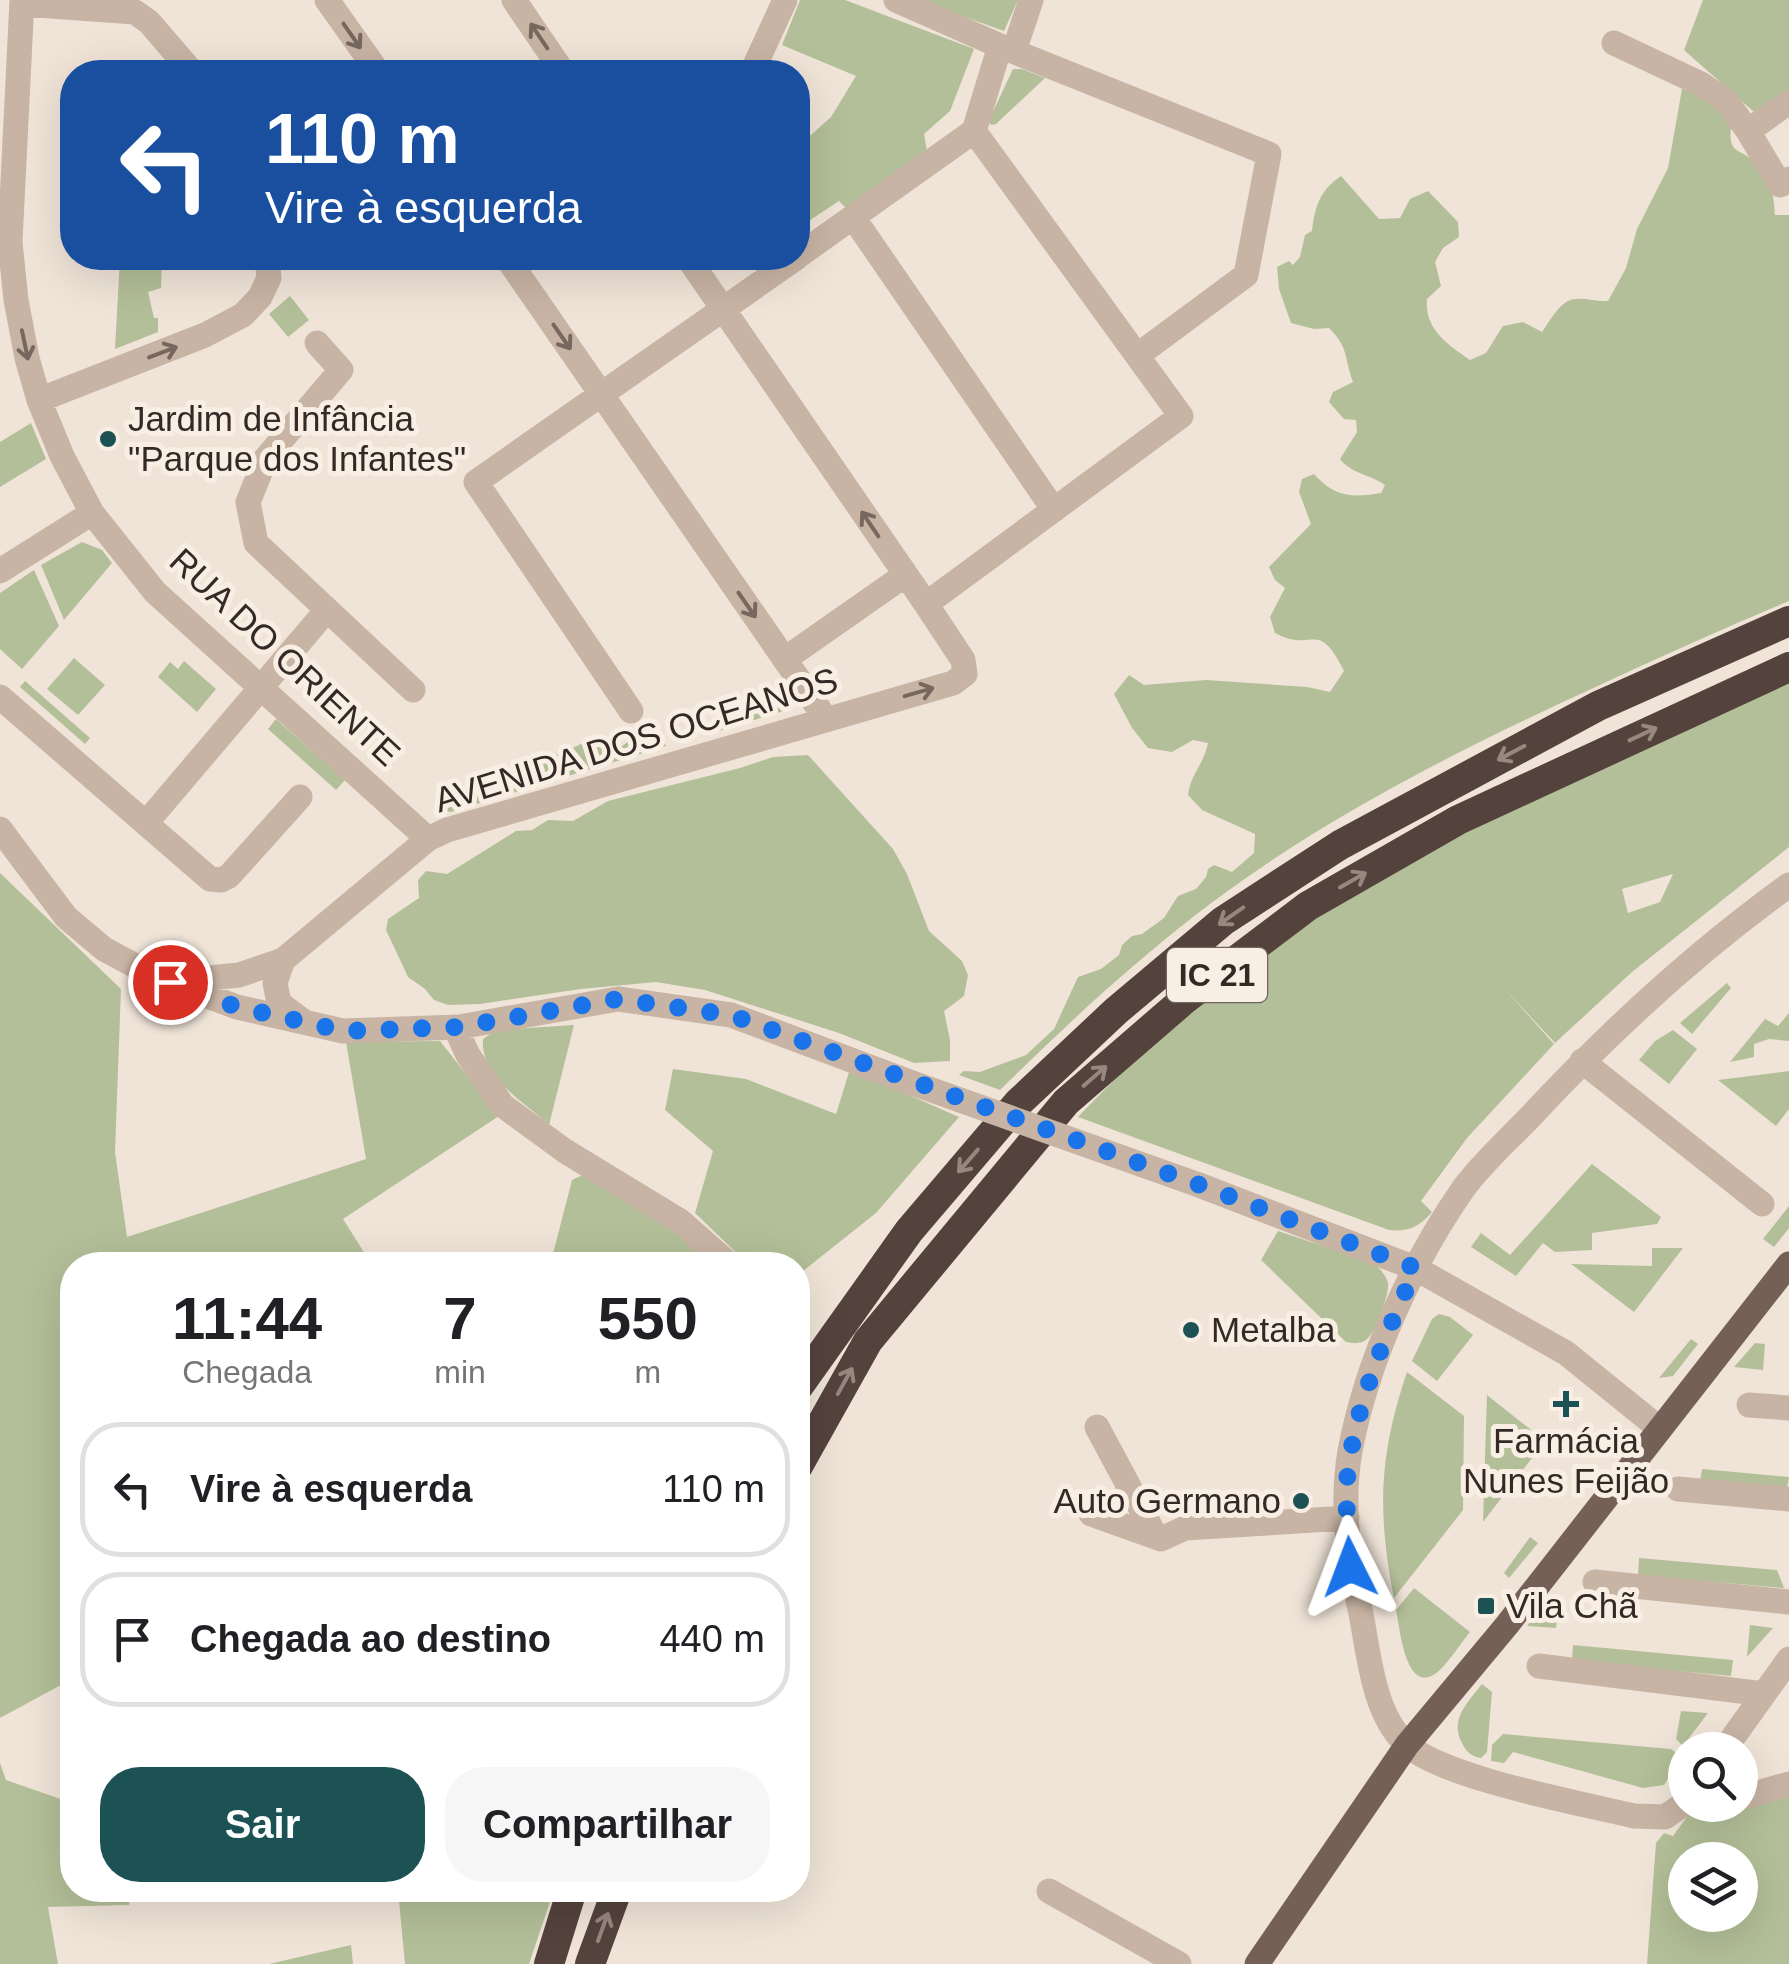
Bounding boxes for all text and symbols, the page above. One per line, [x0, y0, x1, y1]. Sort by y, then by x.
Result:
one-way arrow [341, 22, 362, 50]
one-way arrow [529, 23, 550, 51]
icon: left [100, 100, 230, 230]
text: 110 m [265, 100, 460, 178]
text: Vire à esquerda [265, 182, 582, 233]
one-way arrow [551, 323, 572, 351]
one-way arrow [17, 328, 36, 360]
one-way arrow [147, 341, 177, 359]
place label: Jardim de Infância "Parque dos Infantes" [128, 399, 466, 478]
marker: Jardim de Infância "Parque dos Infantes" [97, 428, 119, 450]
one-way arrow [860, 510, 881, 538]
street label: RUA DO ORIENTE [163, 540, 408, 773]
one-way arrow [736, 590, 757, 618]
street label: AVENIDA DOS OCEANOS [430, 660, 842, 819]
one-way arrow [903, 682, 935, 701]
one-way arrow [1627, 724, 1658, 742]
one-way arrow [1497, 743, 1527, 763]
one-way arrow [1338, 870, 1367, 890]
one-way arrow [1218, 905, 1245, 926]
pin [128, 940, 213, 1025]
road number: IC 21 [1167, 948, 1267, 1002]
icon: arrive [143, 955, 198, 1010]
one-way arrow [1082, 1065, 1107, 1088]
one-way arrow [957, 1148, 980, 1173]
text: 11:44 [172, 1285, 322, 1352]
text: 7 [443, 1285, 477, 1352]
text: 550 [598, 1285, 698, 1352]
place label: Metalba [1211, 1310, 1336, 1349]
marker: Metalba [1180, 1319, 1202, 1341]
text: Chegada [182, 1354, 312, 1390]
text: min [434, 1354, 486, 1390]
text: m [635, 1354, 661, 1390]
one-way arrow [836, 1367, 856, 1396]
marker: Farmácia Nunes Feijão [1555, 1393, 1577, 1415]
place label: Farmácia Nunes Feijão [1463, 1421, 1669, 1500]
icon: left [105, 1462, 160, 1517]
text: Vire à esquerda [190, 1468, 472, 1510]
text: 110 m [662, 1468, 765, 1510]
place label: Auto Germano [1053, 1481, 1281, 1520]
marker: Auto Germano [1290, 1490, 1312, 1512]
position arrow [1298, 1515, 1402, 1619]
place label: Vila Chã [1506, 1586, 1638, 1625]
marker: Vila Chã [1475, 1595, 1497, 1617]
icon: arrive [105, 1612, 160, 1667]
text: Chegada ao destino [190, 1618, 551, 1660]
text: 440 m [659, 1618, 765, 1660]
map controls [1668, 1732, 1758, 1932]
button: search [1668, 1732, 1758, 1822]
button: Sair [100, 1767, 425, 1882]
button: Compartilhar [445, 1767, 770, 1882]
button: layers [1668, 1842, 1758, 1932]
one-way arrow [596, 1912, 614, 1943]

